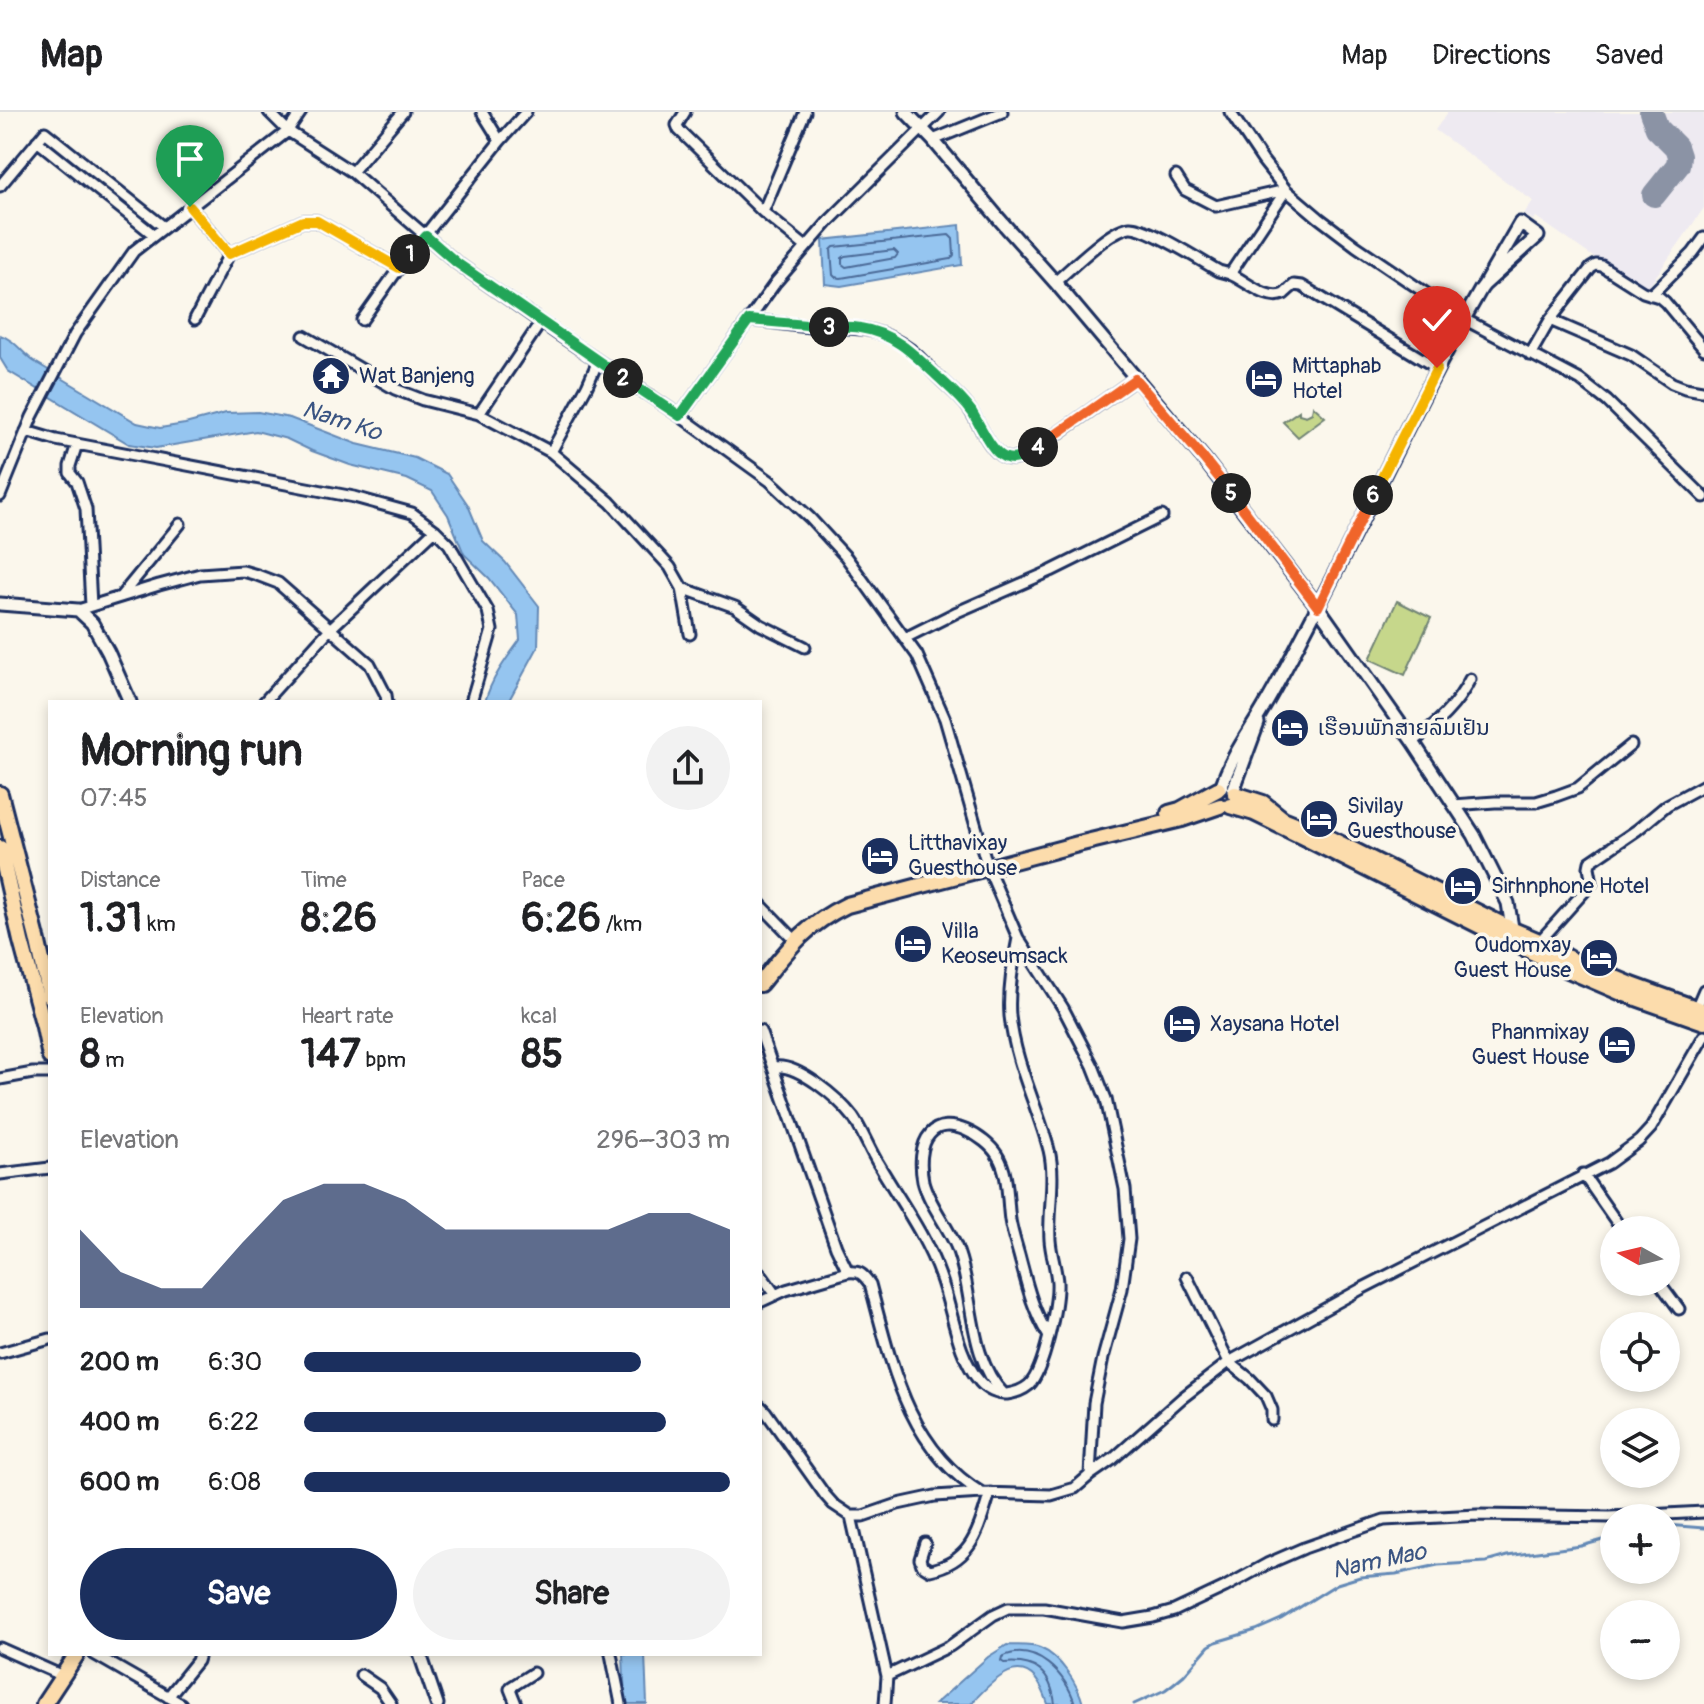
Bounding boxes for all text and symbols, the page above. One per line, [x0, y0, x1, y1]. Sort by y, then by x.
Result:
text: Map [40, 31, 103, 79]
text: Map [1341, 38, 1388, 73]
text: Directions [1432, 38, 1551, 73]
text: Saved [1595, 38, 1664, 73]
pin [156, 125, 224, 207]
icon: arrive [168, 137, 212, 181]
pin: 1 [390, 234, 430, 274]
text: 1 [406, 240, 414, 268]
pin [1403, 286, 1471, 368]
icon: check [1415, 298, 1459, 342]
pin: 3 [809, 307, 849, 347]
text: 3 [823, 313, 835, 341]
place label: Mittaphab Hotel [1292, 352, 1381, 405]
temple icon: Wat Banjeng [310, 355, 352, 397]
pin: 2 [603, 358, 643, 398]
hotel icon: Mittaphab Hotel [1243, 358, 1285, 400]
place label: Wat Banjeng [359, 362, 474, 390]
text: 2 [617, 364, 629, 392]
water label: Nam Ko [299, 395, 387, 448]
pin: 4 [1018, 427, 1058, 467]
text: 4 [1032, 433, 1044, 461]
pin: 5 [1211, 473, 1251, 513]
pin: 6 [1353, 475, 1393, 515]
text: 5 [1225, 479, 1237, 507]
text: 6 [1367, 481, 1379, 509]
hotel icon: ເຮືອນພັກສາຍລົມເຢັນ [1269, 707, 1311, 749]
place label: ເຮືອນພັກສາຍລົມເຢັນ [1318, 714, 1490, 742]
text: Morning run [80, 724, 303, 779]
button: share [646, 726, 730, 810]
text: 07:45 [80, 782, 148, 814]
place label: Sivilay Guesthouse [1347, 792, 1456, 845]
hotel icon: Sivilay Guesthouse [1298, 798, 1340, 840]
place label: Litthavixay Guesthouse [908, 829, 1017, 882]
hotel icon: Litthavixay Guesthouse [859, 835, 901, 877]
hotel icon: Sirhnphone Hotel [1442, 865, 1484, 907]
text: Distance [80, 866, 160, 894]
text: Time [301, 866, 347, 894]
text: Pace [521, 866, 565, 894]
place label: Sirhnphone Hotel [1491, 872, 1649, 900]
text: 1.31 [80, 894, 142, 943]
text: 8:26 [301, 894, 377, 943]
text: 6:26 [521, 894, 601, 943]
text: km [142, 910, 176, 938]
text: /km [601, 910, 642, 938]
place label: Villa Keoseumsack [941, 917, 1068, 970]
hotel icon: Villa Keoseumsack [892, 923, 934, 965]
place label: Oudomxay Guest House [1454, 931, 1571, 984]
hotel icon: Oudomxay Guest House [1578, 937, 1620, 979]
text: Elevation [80, 1002, 164, 1030]
text: Heart rate [301, 1002, 393, 1030]
text: kcal [521, 1002, 557, 1030]
hotel icon: Xaysana Hotel [1161, 1003, 1203, 1045]
place label: Xaysana Hotel [1210, 1010, 1340, 1038]
place label: Phanmixay Guest House [1472, 1018, 1589, 1071]
hotel icon: Phanmixay Guest House [1596, 1024, 1638, 1066]
text: 8 [80, 1030, 100, 1079]
text: 147 [301, 1030, 361, 1079]
text: 85 [521, 1030, 563, 1079]
text: m [100, 1046, 124, 1074]
text: bpm [361, 1046, 406, 1074]
text: Elevation [80, 1124, 179, 1156]
text: 296–303 m [596, 1124, 730, 1156]
north arrow [1600, 1216, 1680, 1296]
map controls [1600, 1216, 1680, 1680]
button: locate [1600, 1312, 1680, 1392]
text: 200 m [80, 1346, 159, 1378]
text: 6:30 [208, 1346, 262, 1378]
text: 400 m [80, 1406, 159, 1438]
text: 6:22 [208, 1406, 259, 1438]
button: layers [1600, 1408, 1680, 1488]
text: 600 m [80, 1466, 159, 1498]
text: 6:08 [208, 1466, 261, 1498]
button: + [1600, 1504, 1680, 1584]
water label: Nam Mao [1329, 1536, 1431, 1585]
button: Save [80, 1548, 397, 1640]
button: Share [413, 1548, 730, 1640]
button: − [1600, 1600, 1680, 1680]

